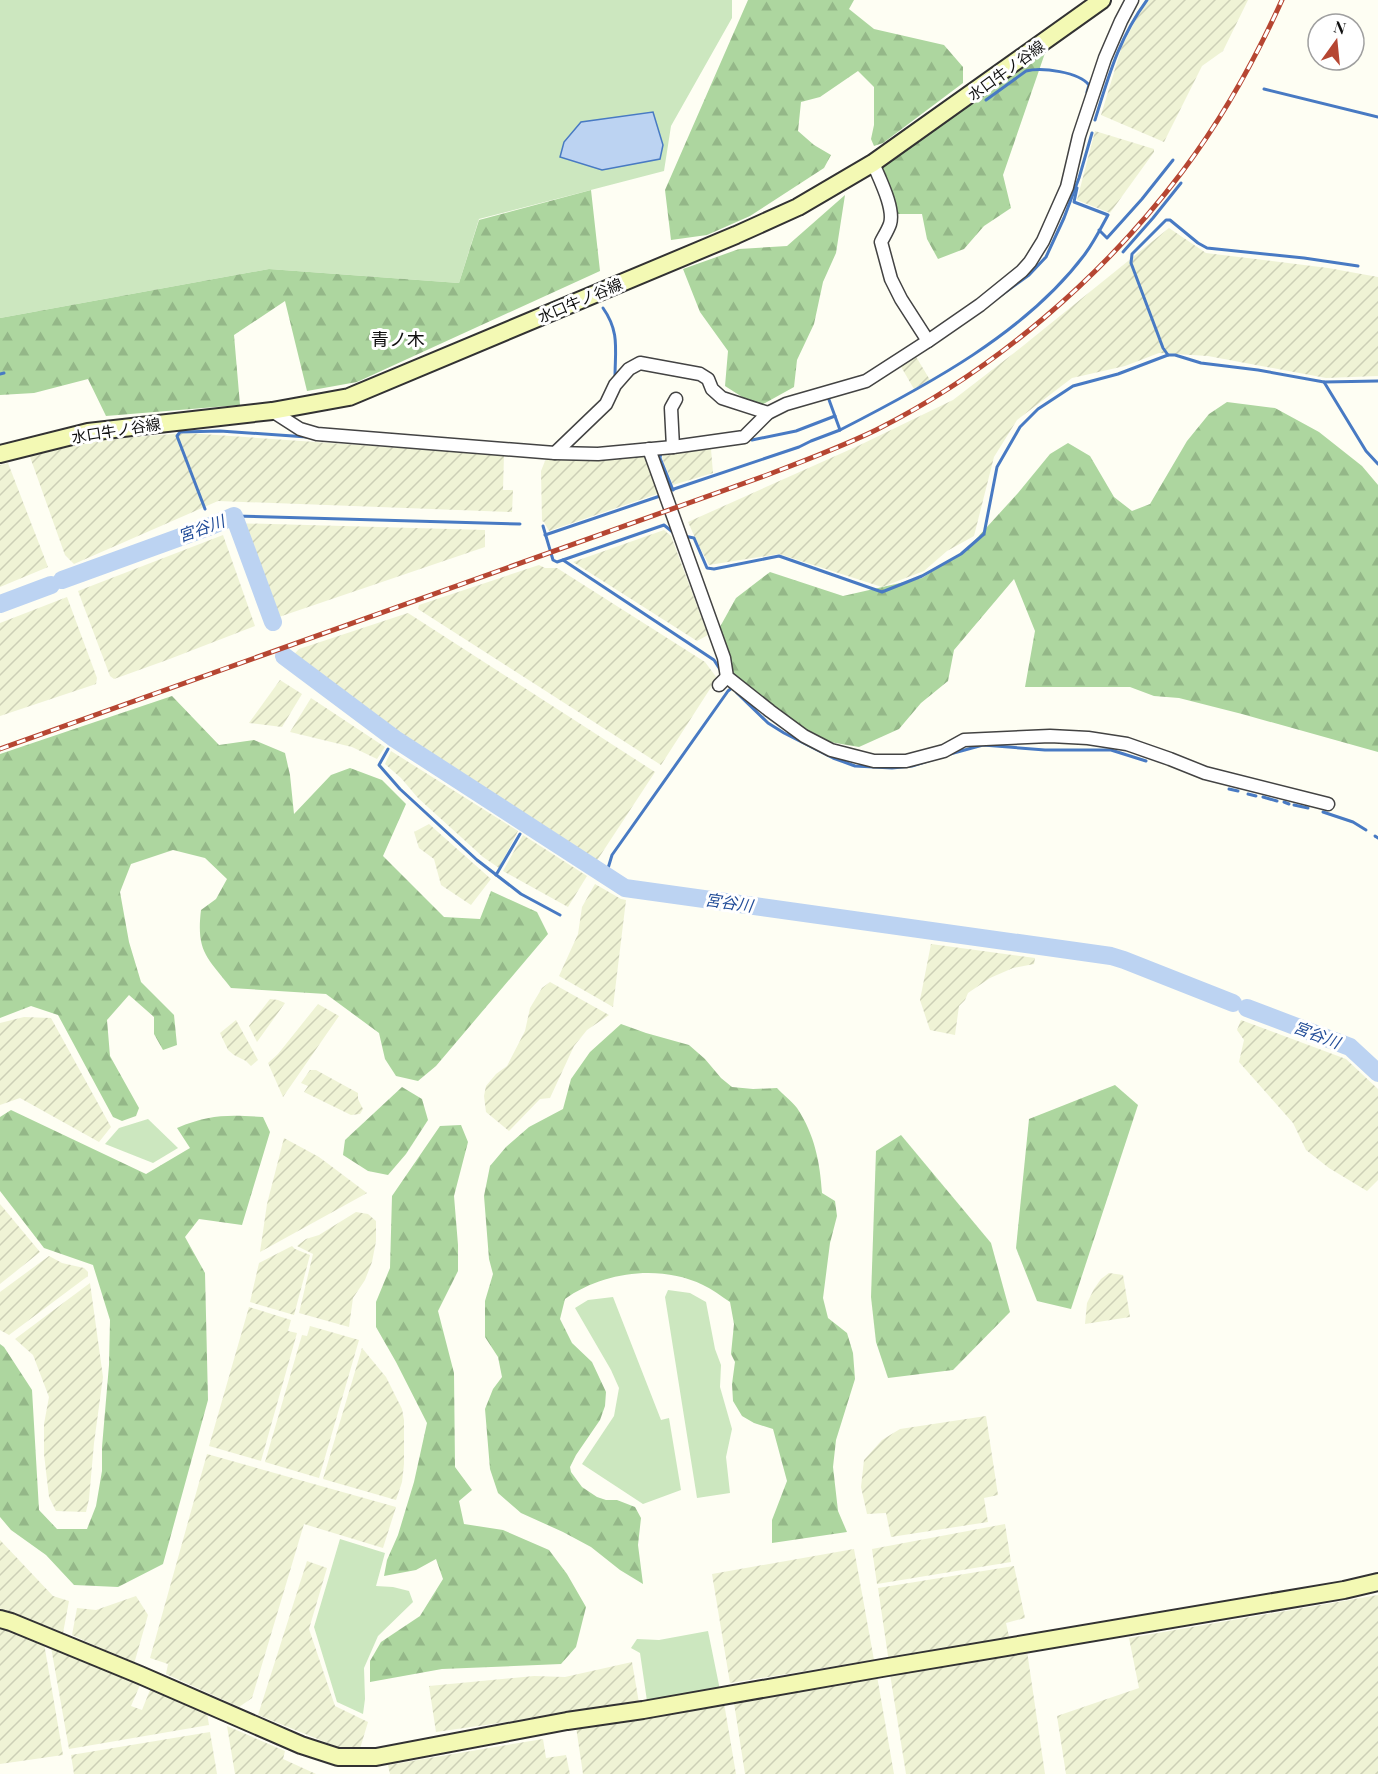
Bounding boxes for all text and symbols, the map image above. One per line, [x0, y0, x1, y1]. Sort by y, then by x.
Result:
north arrow [1306, 12, 1366, 72]
text: N [1332, 15, 1349, 39]
street label: 水口牛ノ谷線 [964, 35, 1048, 105]
street label: 水口牛ノ谷線 [535, 273, 625, 327]
district label: 青ノ木 [371, 327, 425, 351]
street label: 水口牛ノ谷線 [70, 413, 162, 447]
water label: 宮谷川 [175, 509, 229, 546]
water label: 宮谷川 [704, 888, 756, 916]
water label: 宮谷川 [1291, 1016, 1345, 1053]

